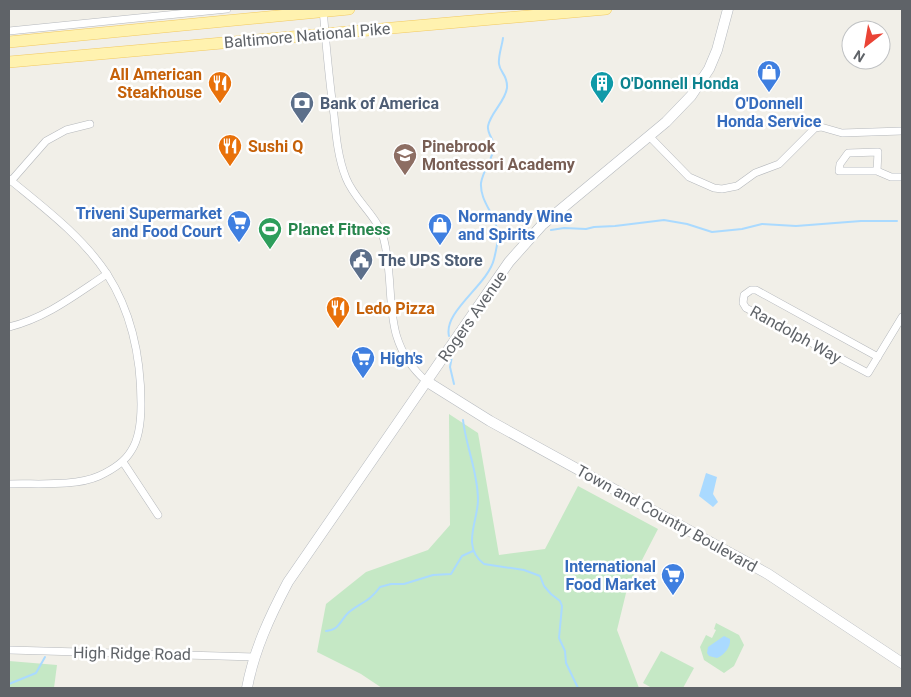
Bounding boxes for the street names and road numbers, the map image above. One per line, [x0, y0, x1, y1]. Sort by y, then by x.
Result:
street label: Baltimore National Pike [223, 19, 391, 52]
street label: Rogers Avenue [434, 267, 511, 365]
street label: Randolph Way [747, 302, 845, 368]
street label: Town and Country Boulevard [573, 461, 760, 576]
street label: High Ridge Road [73, 643, 191, 664]

